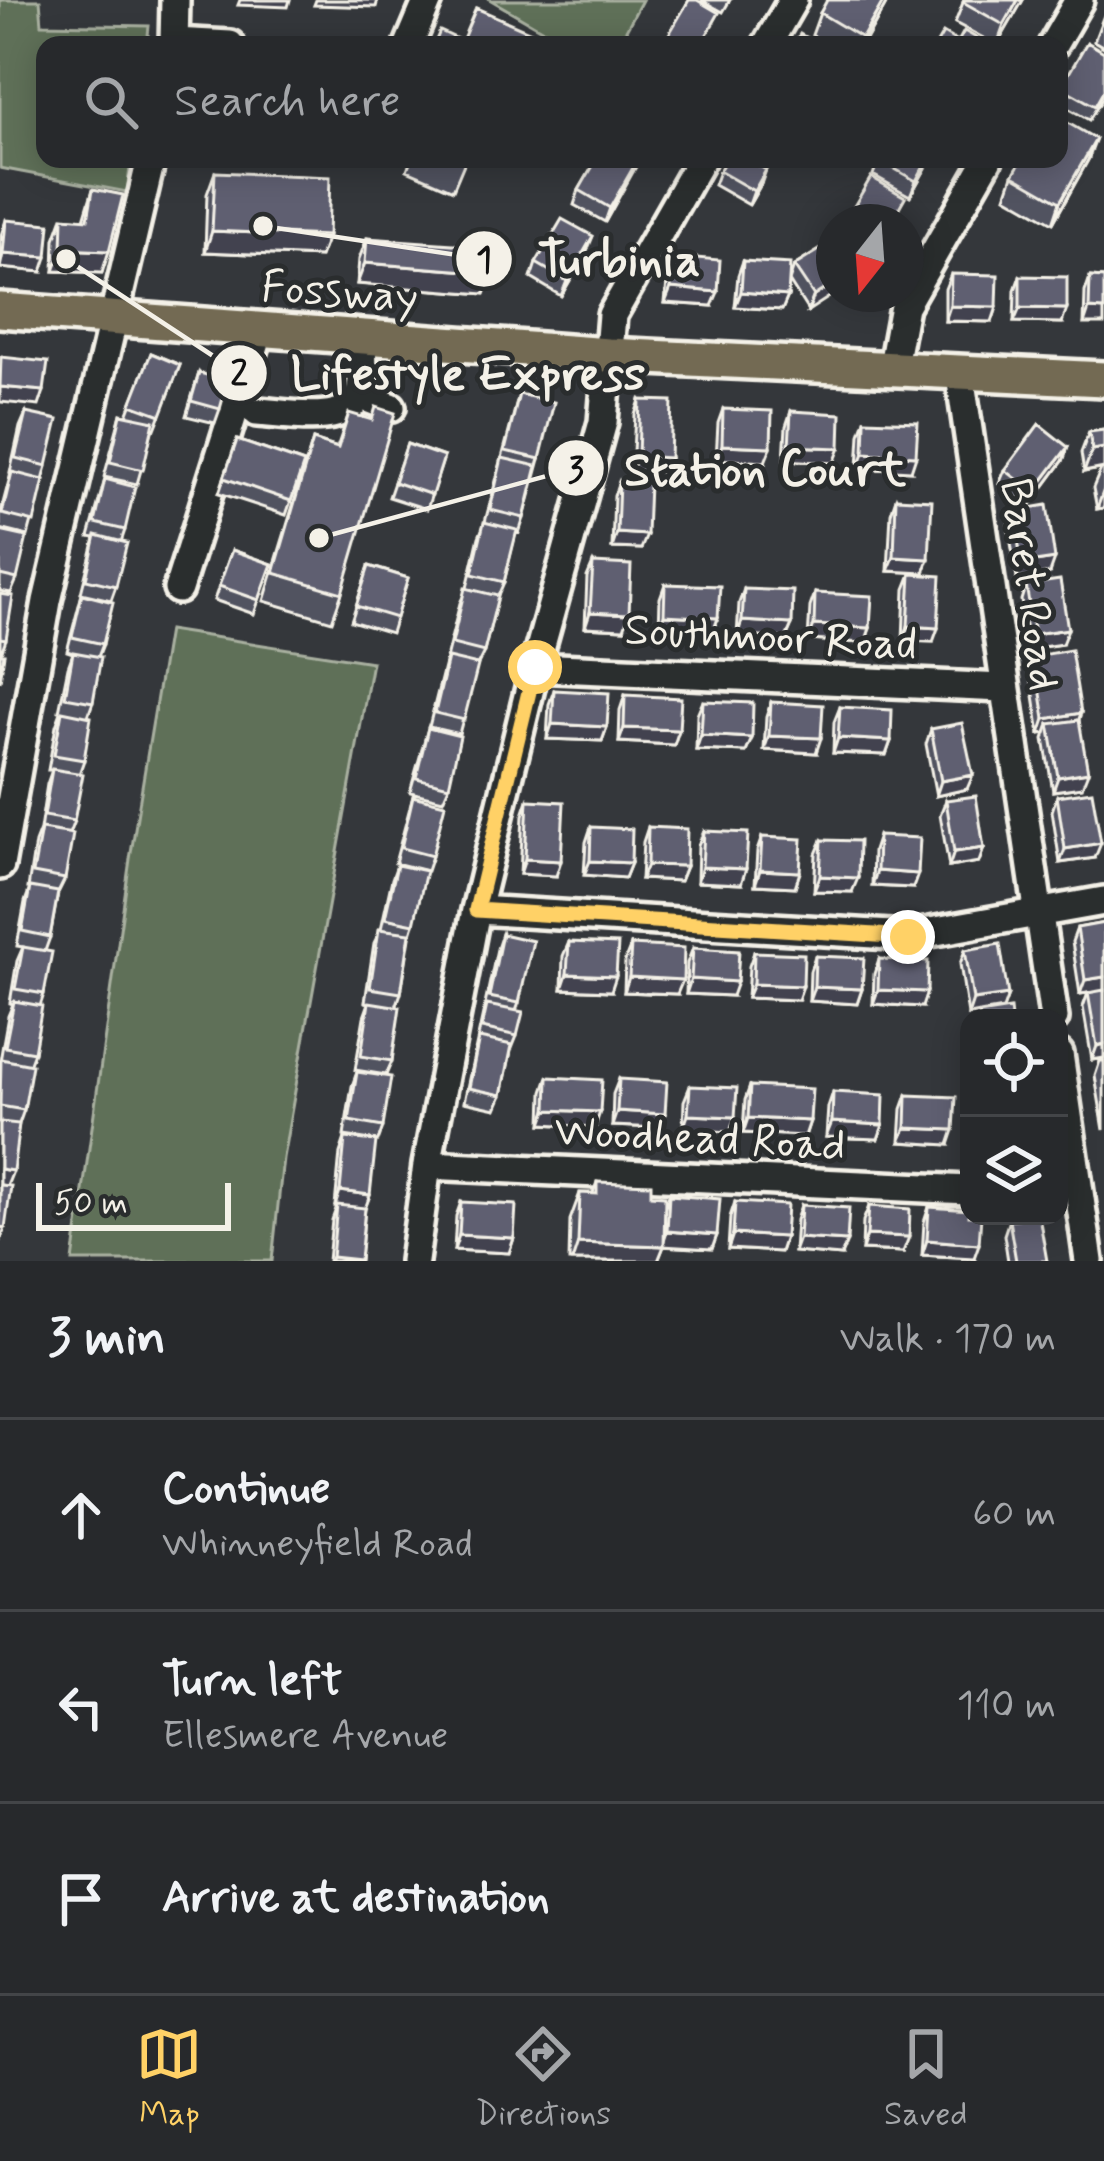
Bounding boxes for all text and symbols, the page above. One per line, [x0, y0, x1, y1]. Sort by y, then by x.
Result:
search box [36, 36, 1068, 168]
icon: search [78, 69, 144, 135]
text: Search here [174, 73, 401, 132]
north arrow [816, 204, 924, 312]
callout: Turbinia [454, 217, 724, 301]
text: Turbinia [538, 230, 700, 293]
text: 1 [476, 238, 492, 285]
street label: Fossway [259, 259, 420, 328]
callout: Lifestyle Express [209, 331, 667, 415]
text: Lifestyle Express [291, 344, 645, 407]
text: 2 [230, 352, 248, 399]
callout: Station Court [546, 426, 924, 510]
text: Station Court [624, 440, 907, 503]
text: 3 [568, 448, 585, 495]
street label: Baret Road [984, 475, 1073, 694]
street label: Southmoor Road [623, 601, 919, 676]
route start [508, 640, 562, 694]
route end [881, 910, 935, 964]
map controls [960, 1009, 1068, 1225]
button: locate [960, 1009, 1068, 1117]
street label: Woodhead Road [553, 1102, 847, 1177]
button: layers [960, 1117, 1068, 1225]
scale bar [36, 1177, 231, 1230]
text: 50 m [54, 1182, 128, 1226]
text: 3 min [48, 1306, 166, 1372]
text: Walk · 170 m [840, 1314, 1056, 1365]
text: Continue [162, 1460, 330, 1519]
icon: ahead [48, 1482, 114, 1548]
text: 60 m [972, 1489, 1056, 1540]
text: Whinneyfield Road [162, 1519, 473, 1570]
text: Turn left [162, 1652, 342, 1711]
icon: left [48, 1674, 114, 1740]
text: 110 m [957, 1681, 1056, 1732]
text: Ellesmere Avenue [162, 1711, 448, 1762]
icon: arrive [48, 1866, 114, 1932]
text: Arrive at destination [162, 1869, 550, 1928]
tab: Map [136, 2021, 202, 2137]
tab: Directions [475, 2021, 611, 2137]
tab: Saved [884, 2021, 968, 2137]

